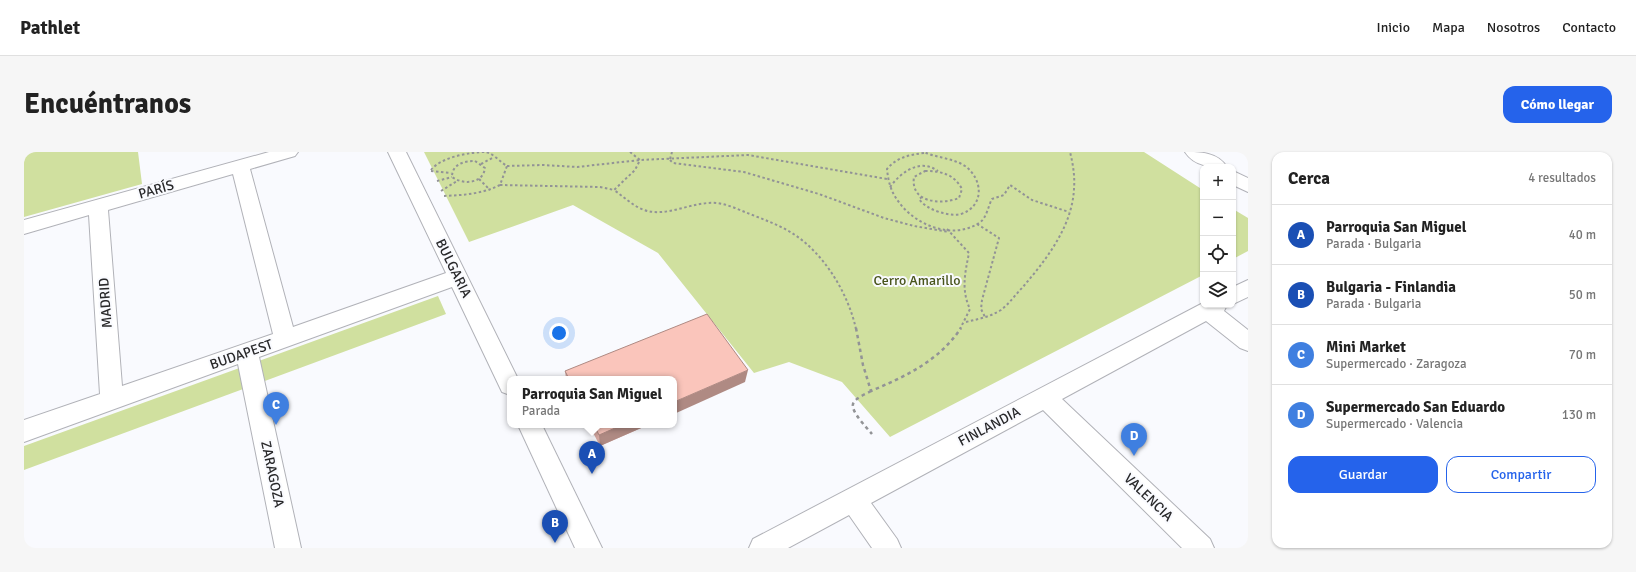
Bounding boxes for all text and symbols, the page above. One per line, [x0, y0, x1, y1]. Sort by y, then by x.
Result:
text: Pathlet [20, 16, 80, 40]
text: Inicio [1377, 19, 1410, 36]
text: Mapa [1432, 19, 1465, 36]
text: Nosotros [1487, 19, 1540, 36]
text: Contacto [1562, 19, 1616, 36]
button: Cómo llegar [1503, 86, 1612, 123]
text: Encuéntranos [24, 87, 191, 121]
map controls [1200, 164, 1236, 308]
button: + [1200, 164, 1236, 200]
text: Cerca [1288, 168, 1330, 189]
text: 4 resultados [1528, 170, 1596, 186]
street label: PARÍS [137, 176, 176, 203]
button: − [1200, 200, 1236, 236]
text: Parroquia San Miguel [1326, 218, 1466, 236]
text: A [1297, 227, 1305, 243]
text: 40 m [1569, 227, 1596, 243]
street label: BULGARIA [432, 236, 475, 301]
button: locate [1200, 236, 1236, 272]
text: Parada · Bulgaria [1326, 236, 1421, 252]
park label: Cerro Amarillo [874, 272, 960, 289]
button: layers [1200, 272, 1236, 308]
street label: MADRID [95, 277, 116, 329]
text: Bulgaria - Finlandia [1326, 278, 1456, 296]
text: B [1297, 287, 1305, 303]
text: 50 m [1569, 287, 1596, 303]
text: Parada · Bulgaria [1326, 296, 1421, 312]
your location [549, 323, 569, 343]
street label: BUDAPEST [207, 336, 275, 373]
text: Mini Market [1326, 338, 1406, 356]
text: C [1297, 347, 1305, 363]
text: 70 m [1569, 347, 1596, 363]
text: Supermercado · Zaragoza [1326, 356, 1467, 372]
popup [507, 376, 677, 428]
text: Parroquia San Miguel [522, 385, 662, 403]
pin: C [263, 392, 289, 425]
text: Supermercado San Eduardo [1326, 398, 1505, 416]
text: Parada [522, 403, 560, 419]
street label: FINLANDIA [955, 403, 1024, 450]
text: D [1297, 407, 1305, 423]
text: 130 m [1562, 407, 1596, 423]
text: Supermercado · Valencia [1326, 416, 1463, 432]
pin: D [1121, 423, 1147, 456]
street label: ZARAGOZA [257, 439, 288, 509]
pin: A [579, 441, 605, 474]
button: Guardar [1288, 456, 1438, 493]
button: Compartir [1446, 456, 1596, 493]
street label: VALENCIA [1121, 470, 1177, 525]
pin: B [542, 510, 568, 543]

